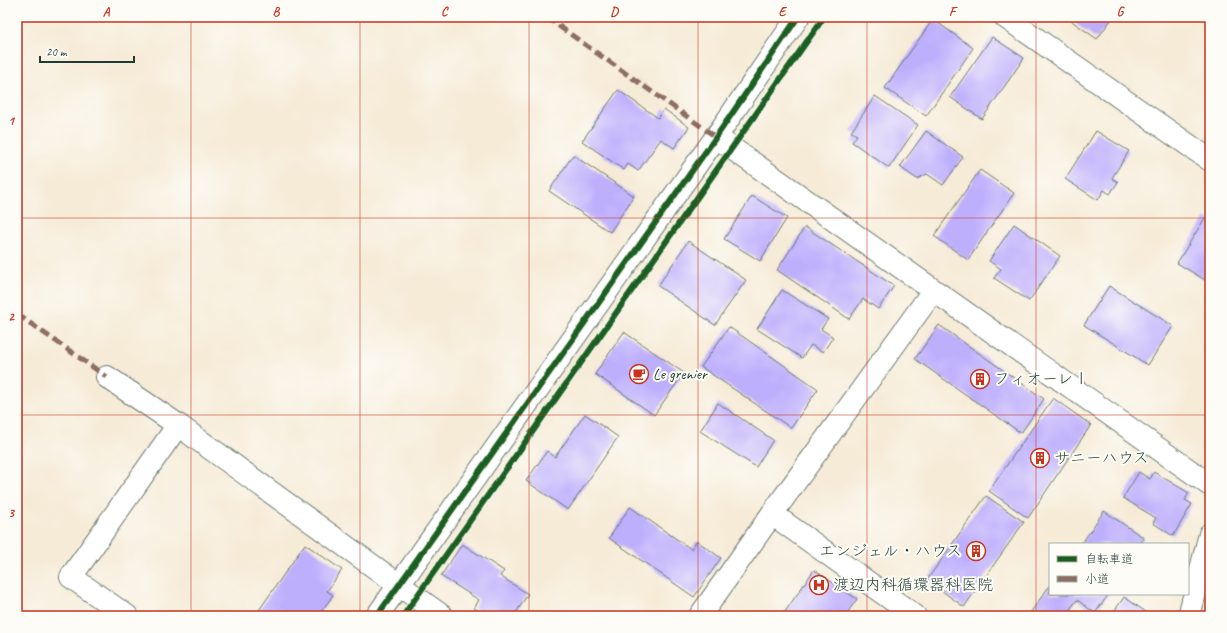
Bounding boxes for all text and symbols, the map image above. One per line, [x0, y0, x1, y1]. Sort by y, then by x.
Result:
text: A [103, 4, 111, 20]
text: B [273, 4, 281, 20]
text: C [441, 4, 449, 20]
text: D [610, 4, 619, 20]
text: E [779, 4, 788, 20]
text: F [949, 4, 958, 20]
text: G [1117, 4, 1125, 20]
scale bar [40, 38, 134, 64]
text: 20 m [46, 44, 68, 60]
text: 1 [8, 113, 16, 129]
text: 2 [8, 309, 15, 325]
cafe icon: Le grenier [628, 363, 650, 385]
place label: Le grenier [653, 364, 709, 384]
building icon: フィオーレⅠ [969, 368, 991, 390]
place label: フィオーレⅠ [994, 369, 1089, 389]
building icon: サニーハウス [1029, 447, 1051, 469]
place label: サニーハウス [1054, 448, 1149, 468]
text: 3 [8, 505, 15, 521]
building icon: エンジェル・ハウス [965, 540, 987, 562]
place label: エンジェル・ハウス [819, 541, 962, 561]
legend [1049, 543, 1189, 595]
text: 自転車道 [1085, 551, 1133, 567]
text: 小道 [1085, 571, 1109, 587]
hospital icon: 渡辺内科循環器科医院 [808, 574, 830, 596]
place label: 渡辺内科循環器科医院 [833, 575, 993, 595]

